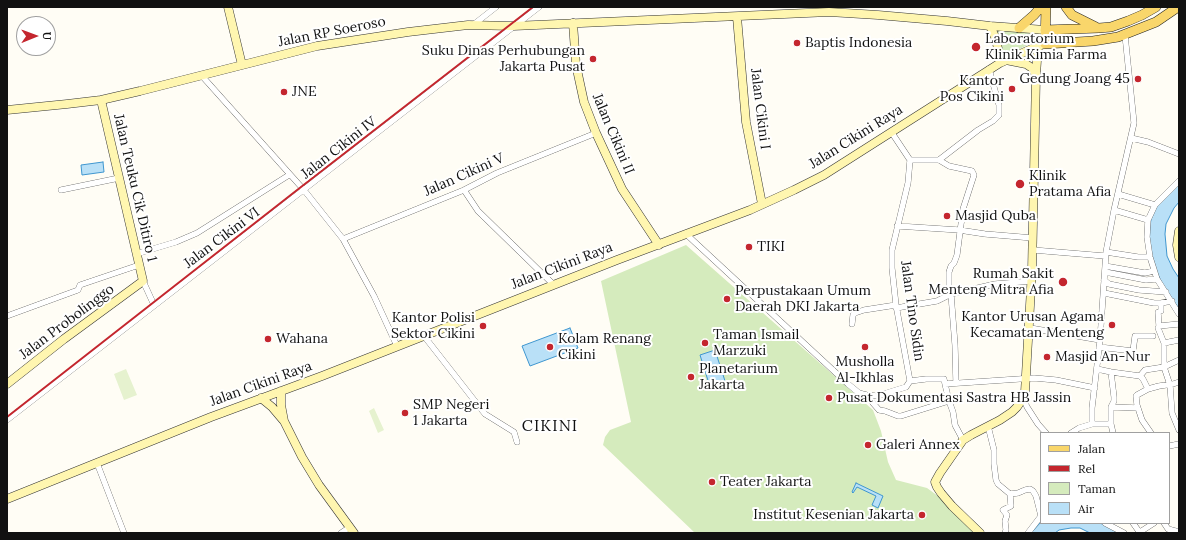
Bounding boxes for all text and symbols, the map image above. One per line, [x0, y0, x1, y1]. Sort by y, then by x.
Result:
street label: Jalan RP Soeroso [277, 13, 387, 51]
north arrow [16, 16, 56, 56]
text: U [40, 31, 54, 40]
place label: Laboratorium Klinik Kimia Farma [985, 31, 1107, 64]
place label: Baptis Indonesia [805, 35, 912, 51]
marker: Baptis Indonesia [792, 38, 802, 48]
marker: Laboratorium Klinik Kimia Farma [970, 41, 982, 53]
place label: Suku Dinas Perhubungan Jakarta Pusat [422, 43, 585, 76]
marker: Suku Dinas Perhubungan Jakarta Pusat [588, 54, 598, 64]
street label: Jalan Cikini I [747, 68, 773, 150]
place label: Gedung Joang 45 [1019, 71, 1130, 87]
place label: Kantor Pos Cikini [940, 73, 1004, 106]
marker: Gedung Joang 45 [1133, 74, 1143, 84]
place label: JNE [292, 84, 317, 100]
marker: Kantor Pos Cikini [1007, 84, 1017, 94]
marker: JNE [279, 87, 289, 97]
street label: Jalan Cikini II [588, 91, 638, 177]
street label: Jalan Cikini Raya [806, 101, 906, 173]
street label: Jalan Teuku Cik Ditiro 1 [110, 113, 160, 263]
street label: Jalan Cikini IV [298, 114, 380, 182]
street label: Jalan Cikini V [421, 150, 507, 200]
place label: Klinik Pratama Afia [1029, 168, 1111, 200]
marker: Klinik Pratama Afia [1014, 178, 1026, 190]
street label: Jalan Cikini VI [181, 204, 263, 272]
place label: Masjid Quba [955, 208, 1036, 224]
marker: Masjid Quba [942, 211, 952, 221]
street label: Jalan Cikini Raya [509, 239, 615, 293]
place label: TIKI [757, 239, 785, 255]
marker: TIKI [744, 242, 754, 252]
street label: Jalan Tino Sidin [897, 260, 927, 362]
place label: Rumah Sakit Menteng Mitra Afia [928, 266, 1054, 298]
marker: Rumah Sakit Menteng Mitra Afia [1057, 276, 1069, 288]
street label: Jalan Probolinggo [16, 281, 118, 363]
place label: Perpustakaan Umum Daerah DKI Jakarta [735, 283, 871, 316]
marker: Perpustakaan Umum Daerah DKI Jakarta [722, 294, 732, 304]
place label: Kantor Urusan Agama Kecamatan Menteng [961, 309, 1104, 342]
place label: Kantor Polisi Sektor Cikini [391, 310, 475, 342]
marker: Kantor Urusan Agama Kecamatan Menteng [1107, 320, 1117, 330]
marker: Kantor Polisi Sektor Cikini [478, 321, 488, 331]
place label: Taman Ismail Marzuki [713, 327, 799, 360]
place label: Wahana [276, 331, 328, 347]
place label: Kolam Renang Cikini [558, 331, 651, 364]
marker: Wahana [263, 334, 273, 344]
marker: Taman Ismail Marzuki [700, 338, 710, 348]
marker: Kolam Renang Cikini [545, 342, 555, 352]
marker: Musholla Al-Ikhlas [860, 342, 870, 352]
place label: Masjid An-Nur [1055, 349, 1150, 365]
marker: Masjid An-Nur [1042, 352, 1052, 362]
place label: Musholla Al-Ikhlas [835, 354, 895, 386]
street label: Jalan Cikini Raya [208, 358, 314, 410]
place label: Planetarium Jakarta [699, 361, 778, 394]
marker: Planetarium Jakarta [686, 372, 696, 382]
place label: Pusat Dokumentasi Sastra HB Jassin [837, 390, 1071, 406]
marker: Pusat Dokumentasi Sastra HB Jassin [824, 393, 834, 403]
place label: SMP Negeri 1 Jakarta [413, 397, 489, 430]
marker: SMP Negeri 1 Jakarta [400, 408, 410, 418]
district label: CIKINI [522, 416, 578, 436]
legend [1040, 432, 1170, 524]
place label: Galeri Annex [876, 437, 960, 453]
marker: Galeri Annex [863, 440, 873, 450]
text: Jalan [1078, 441, 1105, 456]
text: Rel [1078, 461, 1095, 476]
place label: Teater Jakarta [720, 474, 811, 490]
marker: Teater Jakarta [707, 477, 717, 487]
text: Taman [1078, 481, 1116, 496]
text: Air [1078, 501, 1094, 516]
place label: Institut Kesenian Jakarta [753, 507, 914, 523]
marker: Institut Kesenian Jakarta [917, 510, 927, 520]

